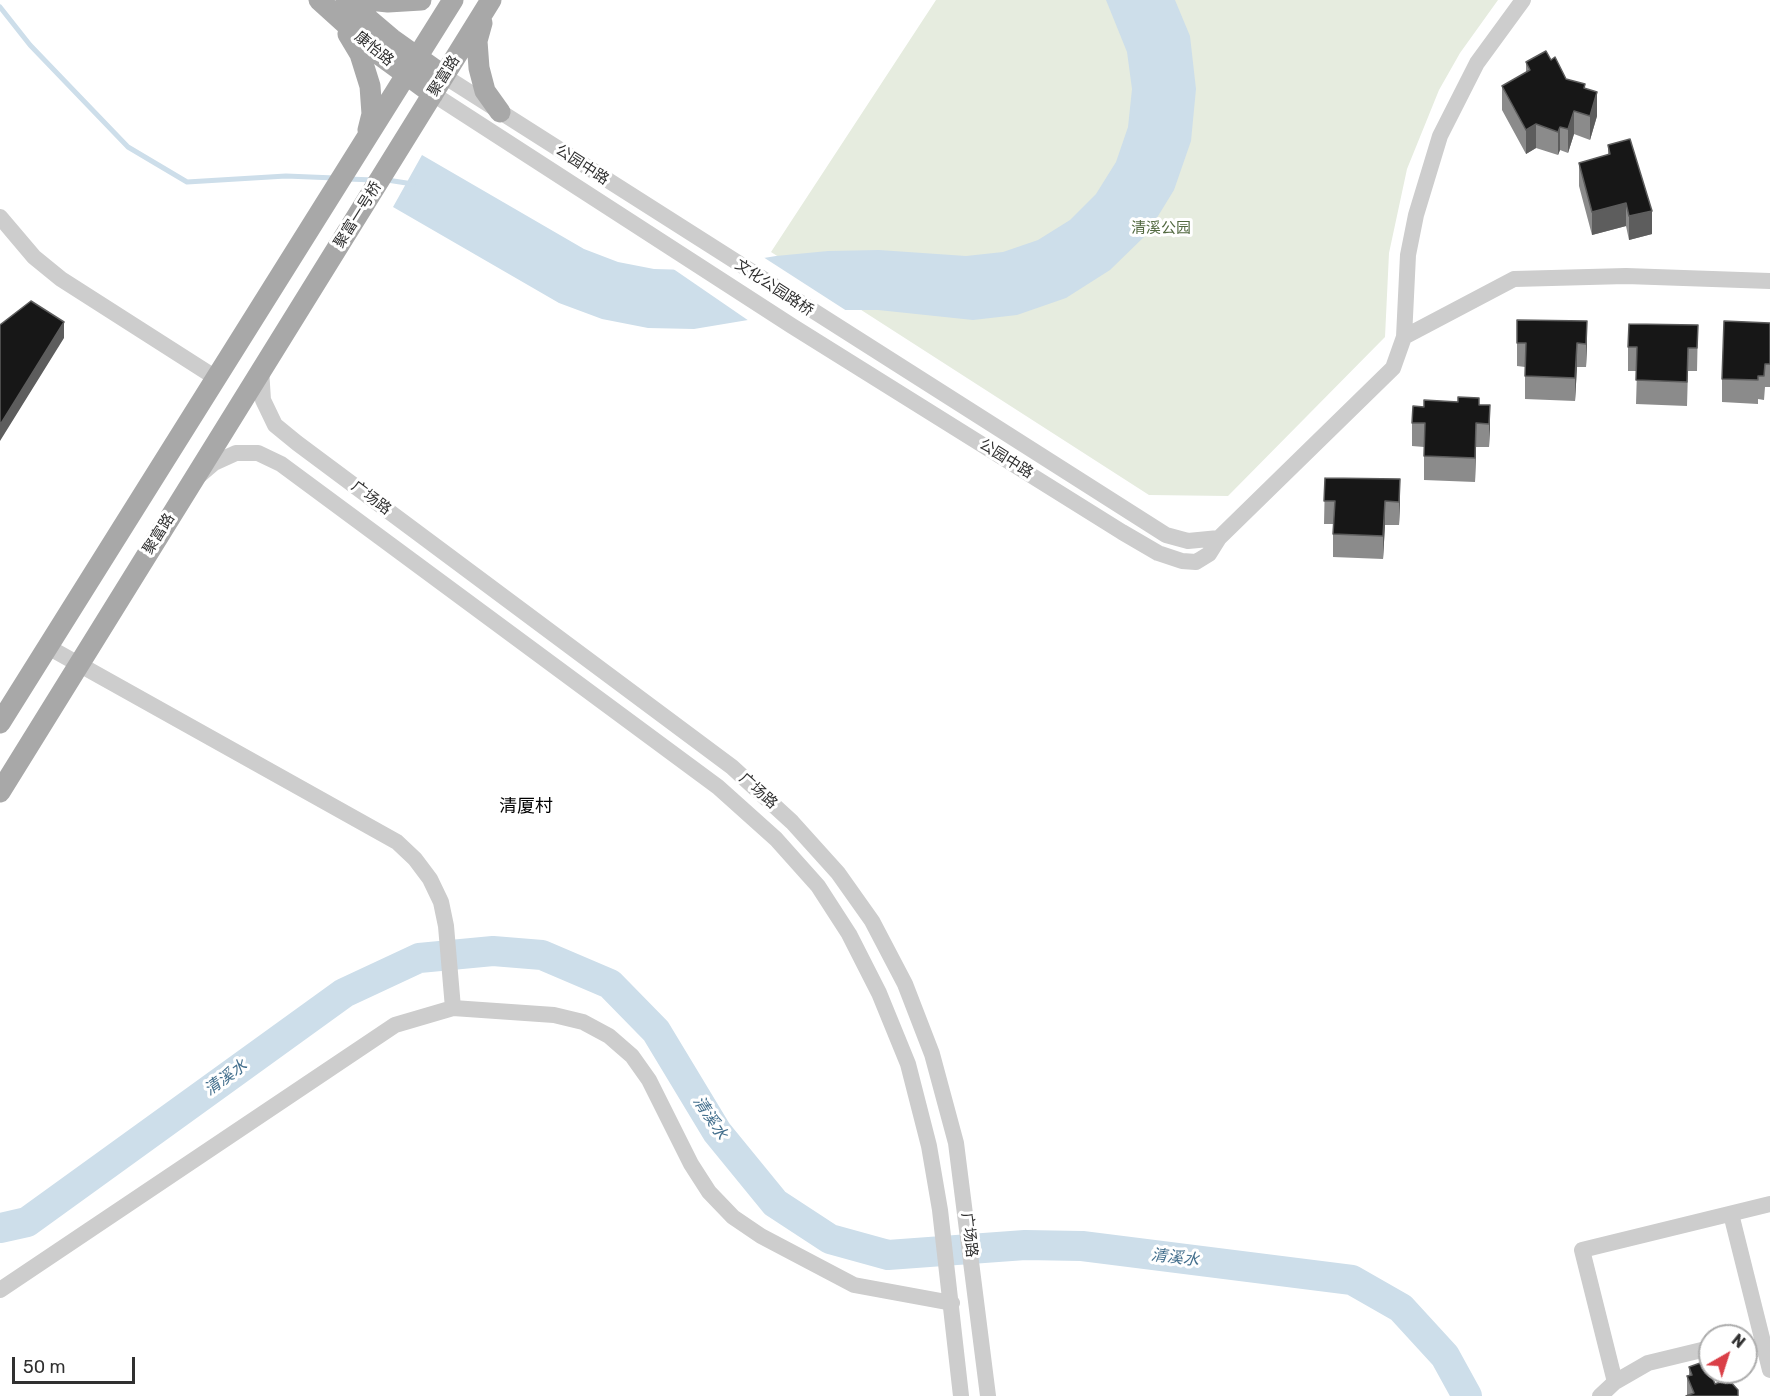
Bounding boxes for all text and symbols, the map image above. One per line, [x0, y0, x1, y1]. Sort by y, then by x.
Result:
street label: 康怡路 [351, 28, 397, 70]
street label: 聚富路 [424, 52, 464, 100]
street label: 公园中路 [552, 141, 612, 189]
street label: 聚富一号桥 [330, 178, 386, 252]
park label: 清溪公园 [1131, 220, 1191, 238]
street label: 文化公园路桥 [731, 256, 817, 320]
street label: 公园中路 [976, 435, 1036, 483]
street label: 广场路 [348, 477, 394, 519]
street label: 聚富路 [139, 510, 179, 558]
street label: 广场路 [735, 769, 781, 813]
district label: 清厦村 [499, 796, 553, 818]
water label: 清溪水 [201, 1056, 251, 1100]
water label: 清溪水 [689, 1093, 731, 1143]
street label: 广场路 [957, 1212, 981, 1258]
water label: 清溪水 [1150, 1246, 1200, 1270]
north arrow [1698, 1324, 1758, 1384]
text: N [1728, 1330, 1749, 1352]
scale bar [15, 1345, 138, 1383]
text: 50 m [23, 1356, 66, 1378]

